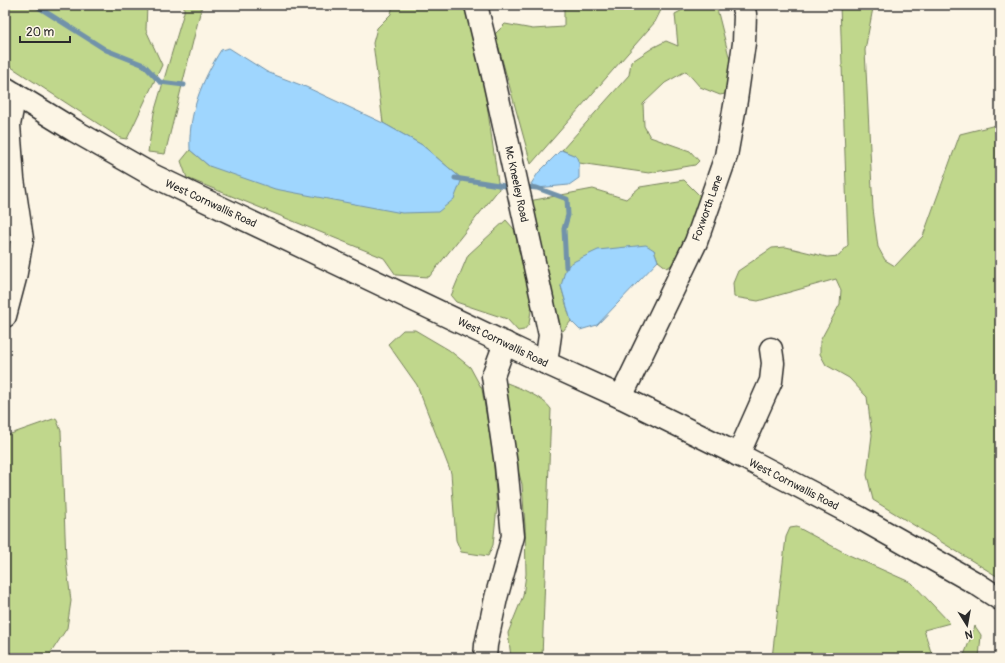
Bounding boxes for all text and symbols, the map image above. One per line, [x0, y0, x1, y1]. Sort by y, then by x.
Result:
scale bar [20, 18, 70, 44]
text: 20 m [26, 25, 55, 40]
street label: Mc Kneeley Road [502, 145, 531, 223]
street label: Foxworth Lane [690, 173, 726, 243]
street label: West Cornwallis Road [163, 177, 259, 230]
street label: West Cornwallis Road [455, 315, 550, 370]
street label: West Cornwallis Road [747, 456, 841, 513]
north arrow [947, 605, 987, 645]
text: N [963, 627, 974, 642]

